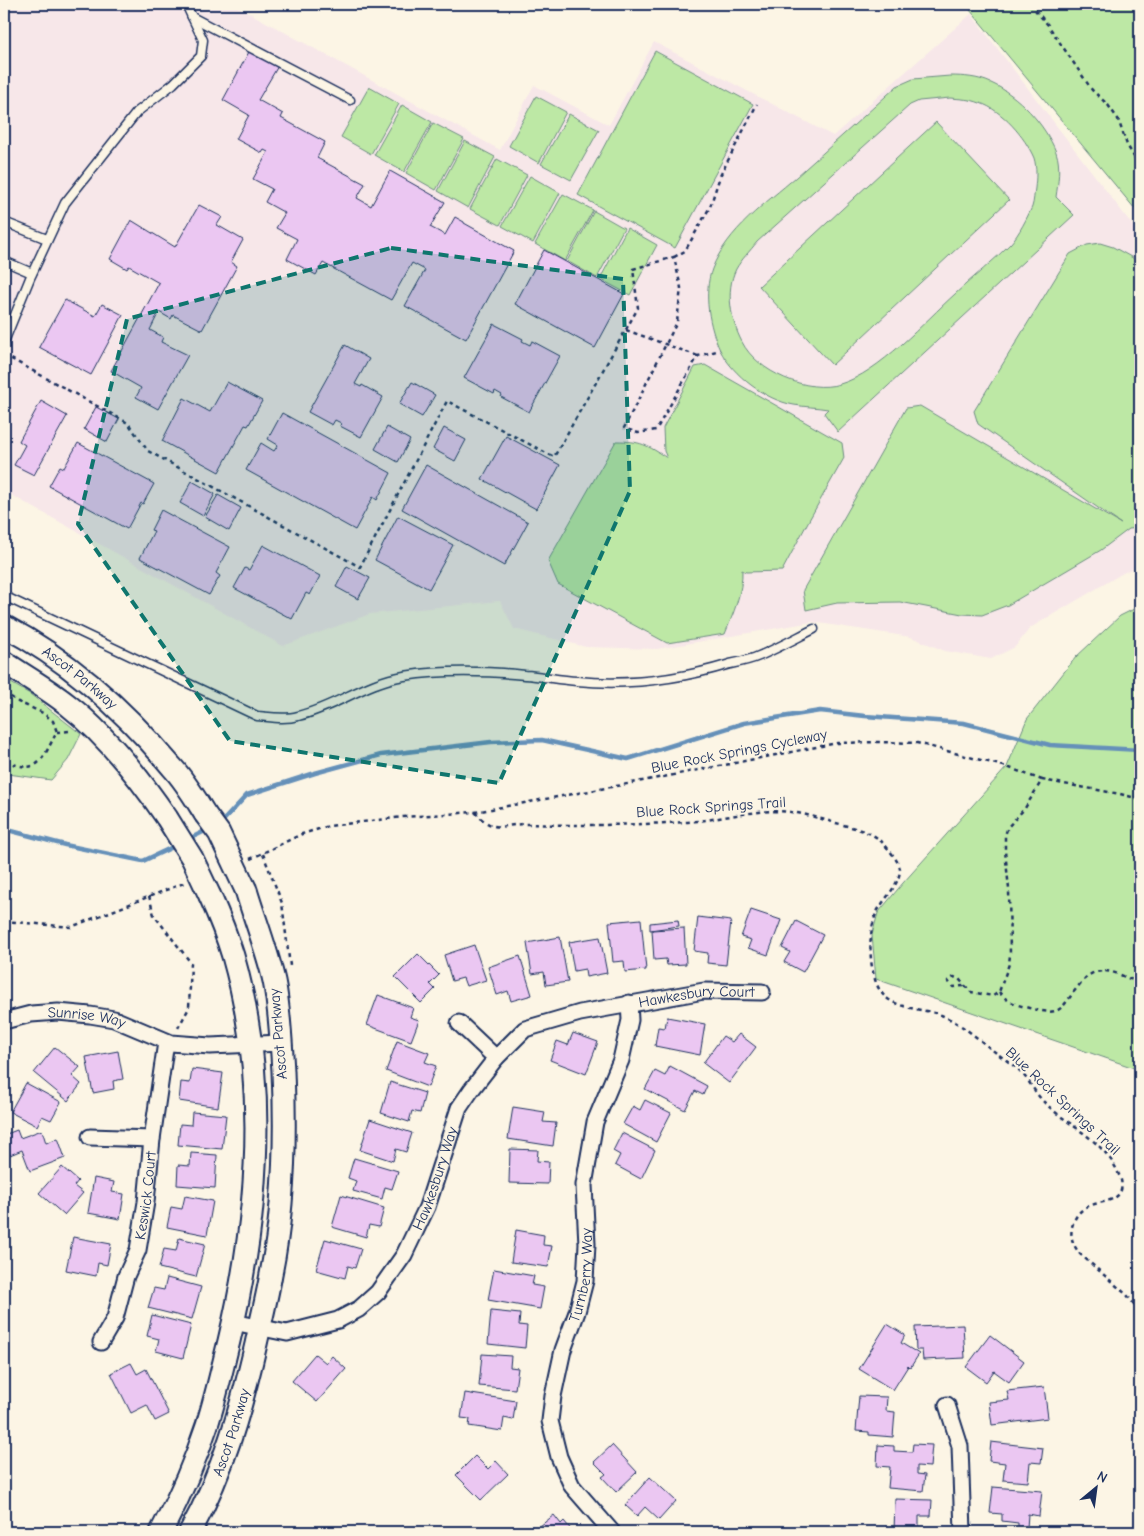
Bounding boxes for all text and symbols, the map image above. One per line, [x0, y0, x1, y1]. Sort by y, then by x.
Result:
street label: Ascot Parkway [39, 642, 121, 713]
street label: Blue Rock Springs Cycleway [649, 725, 829, 777]
street label: Blue Rock Springs Trail [636, 793, 786, 821]
street label: Hawkesbury Court [637, 982, 755, 1011]
street label: Ascot Parkway [265, 988, 291, 1080]
street label: Sunrise Way [47, 1003, 129, 1032]
street label: Blue Rock Springs Trail [1002, 1043, 1124, 1159]
street label: Hawkesbury Way [408, 1124, 461, 1233]
street label: Keswick Court [131, 1150, 160, 1241]
street label: Turnberry Way [565, 1227, 596, 1325]
street label: Ascot Parkway [208, 1386, 254, 1479]
north arrow [1072, 1464, 1122, 1514]
text: N [1094, 1467, 1110, 1487]

